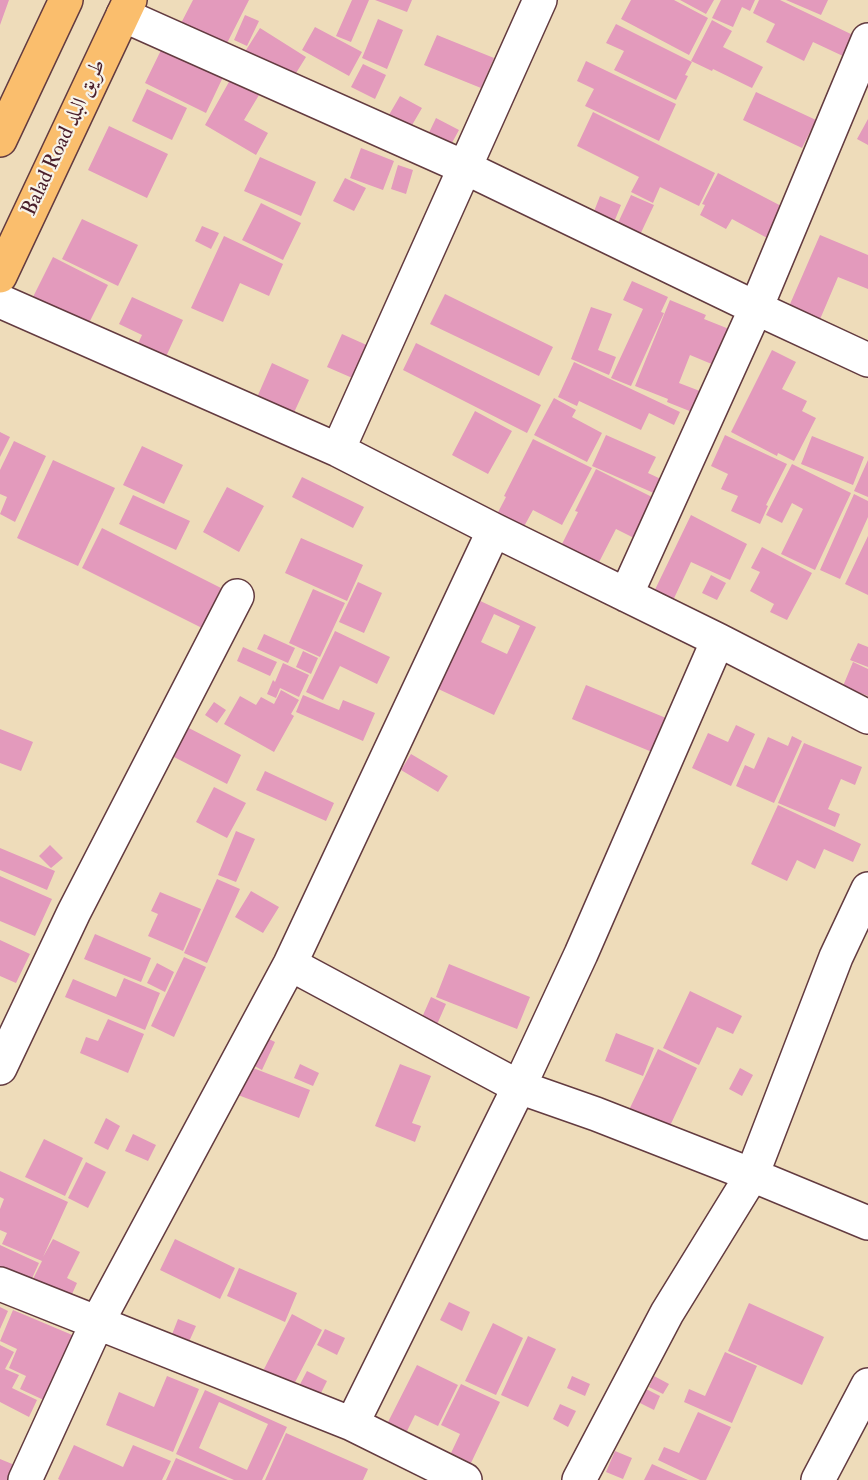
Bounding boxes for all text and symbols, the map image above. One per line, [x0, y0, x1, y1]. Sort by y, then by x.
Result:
street label: Balad Road طريق البلد [18, 56, 112, 220]

